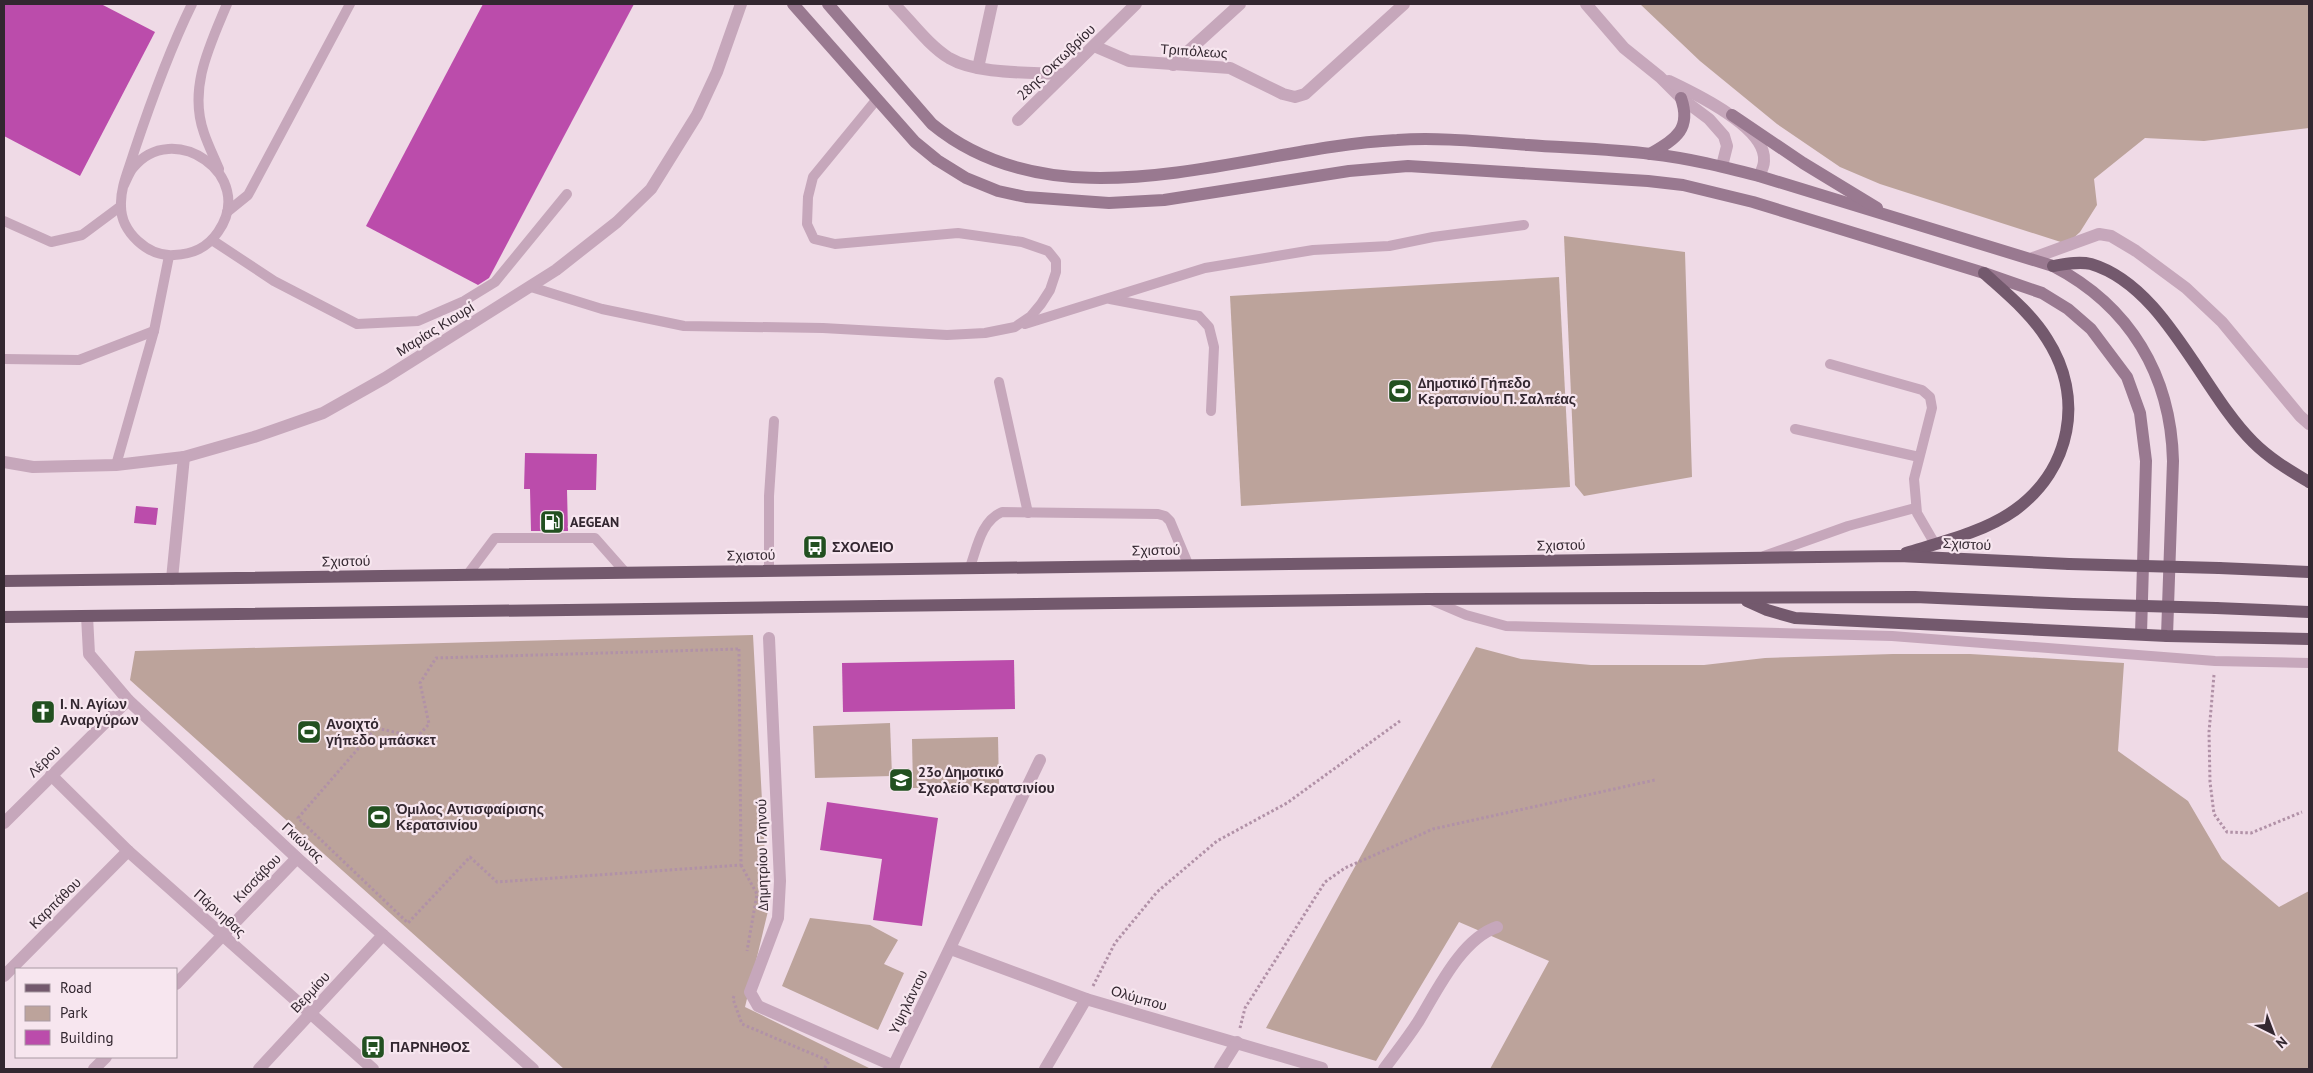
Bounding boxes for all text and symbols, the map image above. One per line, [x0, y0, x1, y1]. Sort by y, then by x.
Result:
street label: 28ης Οκτωβρίου [1013, 20, 1099, 104]
street label: Τριπόλεως [1160, 40, 1228, 62]
street label: Μαρίας Κιουρί [393, 298, 477, 360]
place label: Δημοτικό Γήπεδο Κερατσινίου Π. Σαλπέας [1418, 374, 1576, 408]
sports icon: Δημοτικό Γήπεδο Κερατσινίου Π. Σαλπέας [1387, 378, 1413, 404]
fuel station icon: AEGEAN [539, 509, 565, 535]
place label: AEGEAN [570, 513, 619, 531]
bus stop icon: ΣΧΟΛΕΙΟ [802, 534, 828, 560]
street label: Σχιστού [1942, 534, 1992, 554]
street label: Σχιστού [1537, 536, 1585, 554]
place label: ΣΧΟΛΕΙΟ [832, 538, 894, 556]
street label: Σχιστού [1132, 541, 1180, 559]
street label: Σχιστού [727, 546, 775, 564]
street label: Σχιστού [322, 552, 370, 570]
place label: Ι. Ν. Αγίων Αναργύρων [60, 695, 139, 729]
church icon: Ι. Ν. Αγίων Αναργύρων [30, 699, 56, 725]
place label: Ανοιχτό γήπεδο μπάσκετ [326, 715, 437, 749]
sports icon: Ανοιχτό γήπεδο μπάσκετ [296, 719, 322, 745]
street label: Λέρου [24, 741, 64, 781]
place label: 23o Δημοτικό Σχολείο Κερατσινίου [918, 763, 1055, 797]
school or university icon: 23o Δημοτικό Σχολείο Κερατσινίου [888, 767, 914, 793]
street label: Δημητρίου Γληνού [752, 799, 772, 911]
place label: Όμιλος Αντισφαίρισης Κερατσινίου [395, 800, 544, 834]
sports icon: Όμιλος Αντισφαίρισης Κερατσινίου [366, 804, 392, 830]
street label: Γκιώνας [278, 818, 328, 866]
street label: Κισσάβου [229, 850, 285, 906]
street label: Καρπάθου [25, 873, 85, 933]
street label: Πάρνηθας [190, 885, 250, 941]
street label: Υψηλάντου [885, 967, 931, 1037]
legend [15, 968, 178, 1058]
street label: Βερμίου [286, 968, 334, 1016]
text: Road [60, 978, 92, 997]
street label: Ολύμπου [1109, 981, 1169, 1015]
text: Park [60, 1003, 88, 1022]
north arrow [2248, 1008, 2298, 1058]
text: Building [60, 1028, 114, 1047]
text: N [2272, 1033, 2291, 1052]
bus stop icon: ΠΑΡΝΗΘΟΣ [360, 1034, 386, 1060]
place label: ΠΑΡΝΗΘΟΣ [390, 1038, 470, 1056]

